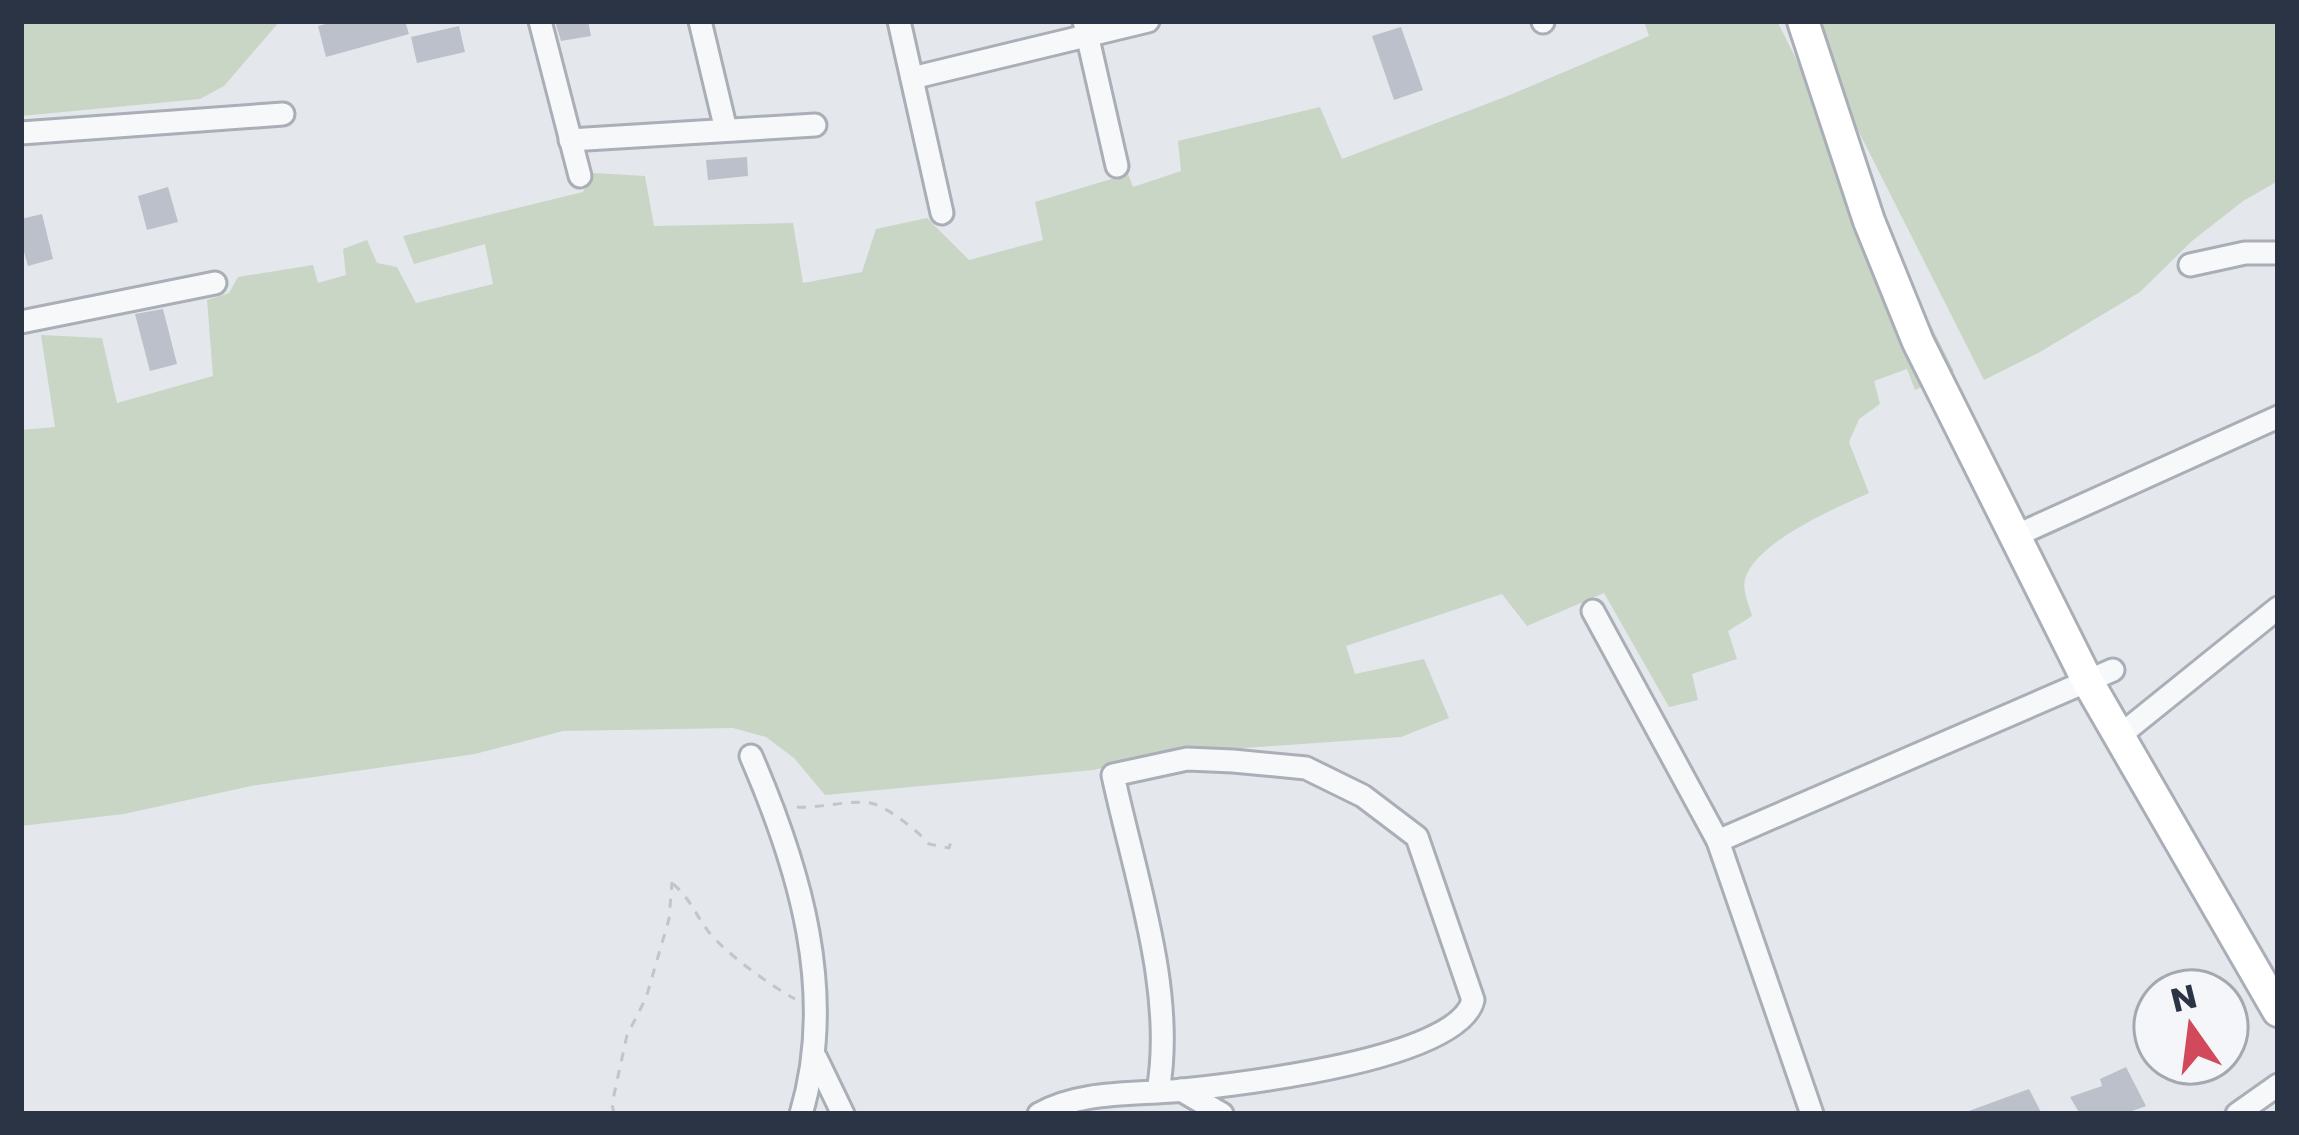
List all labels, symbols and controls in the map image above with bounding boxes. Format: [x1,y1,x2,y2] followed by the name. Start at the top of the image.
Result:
[2131,967,2251,1087] north arrow
[2166,973,2202,1024] text: N

